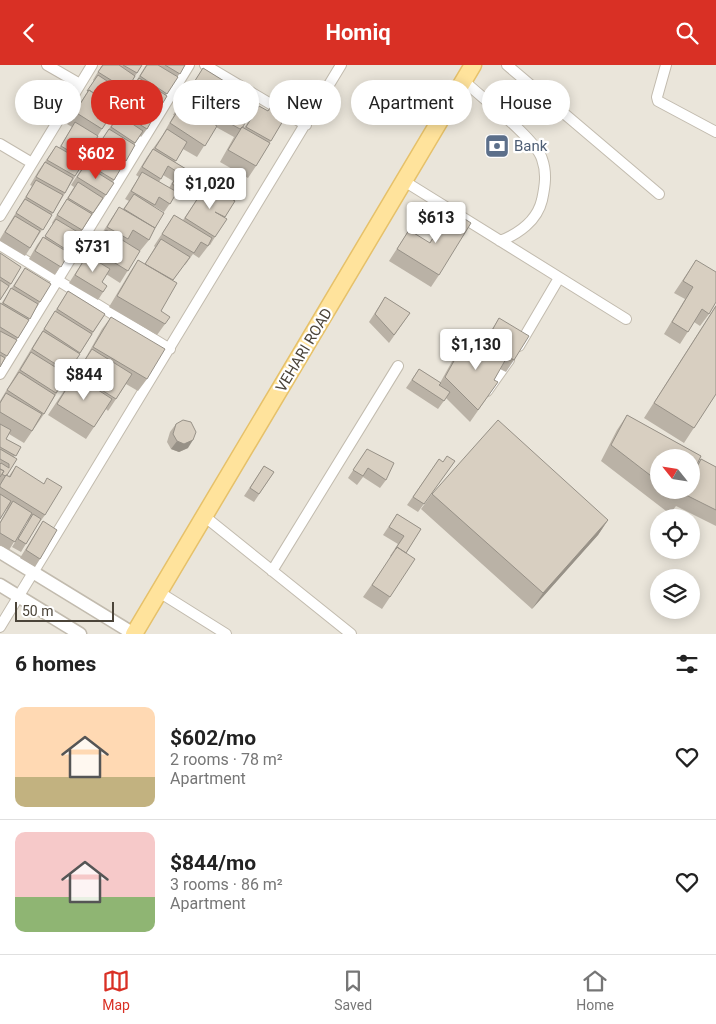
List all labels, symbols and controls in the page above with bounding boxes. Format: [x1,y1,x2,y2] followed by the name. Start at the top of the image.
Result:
[15,19,43,47] icon: back
[673,19,701,47] icon: search
[325,20,391,45] text: Homiq
[15,80,81,125] chip: Buy
[91,80,163,125] chip: Rent
[173,80,259,125] chip: Filters
[269,80,341,125] chip: New
[351,80,472,125] chip: Apartment
[482,80,570,125] chip: House
[484,133,510,159] bank icon: Bank
[66,137,126,180] pin: $602
[514,137,548,155] place label: Bank
[78,144,114,163] text: $602
[169,167,251,210] pin: $1,020
[185,174,235,193] text: $1,020
[406,201,466,244] pin: $613
[418,208,454,227] text: $613
[63,231,123,273] pin: $731
[75,237,111,256] text: $731
[272,305,336,395] street label: VEHARI ROAD
[435,329,517,371] pin: $1,130
[451,335,501,354] text: $1,130
[54,359,114,401] pin: $844
[66,365,102,384] text: $844
[650,449,700,499] north arrow
[650,449,700,619] map controls
[650,509,700,559] button: locate
[650,569,700,619] button: layers
[15,599,114,622] scale bar
[22,603,54,619] text: 50 m
[673,650,701,678] icon: filters
[15,652,96,676] text: 6 homes
[170,726,256,750] text: $602/mo
[55,727,115,787] icon: home
[673,743,701,771] icon: heart
[170,750,283,769] text: 2 rooms · 78 m²
[170,769,246,788] text: Apartment
[170,851,256,875] text: $844/mo
[55,852,115,912] icon: home
[673,868,701,896] icon: heart
[170,875,283,894] text: 3 rooms · 86 m²
[170,894,246,913] text: Apartment
[102,967,130,1013] tab: Map
[334,967,372,1013] tab: Saved
[576,967,614,1013] tab: Home

